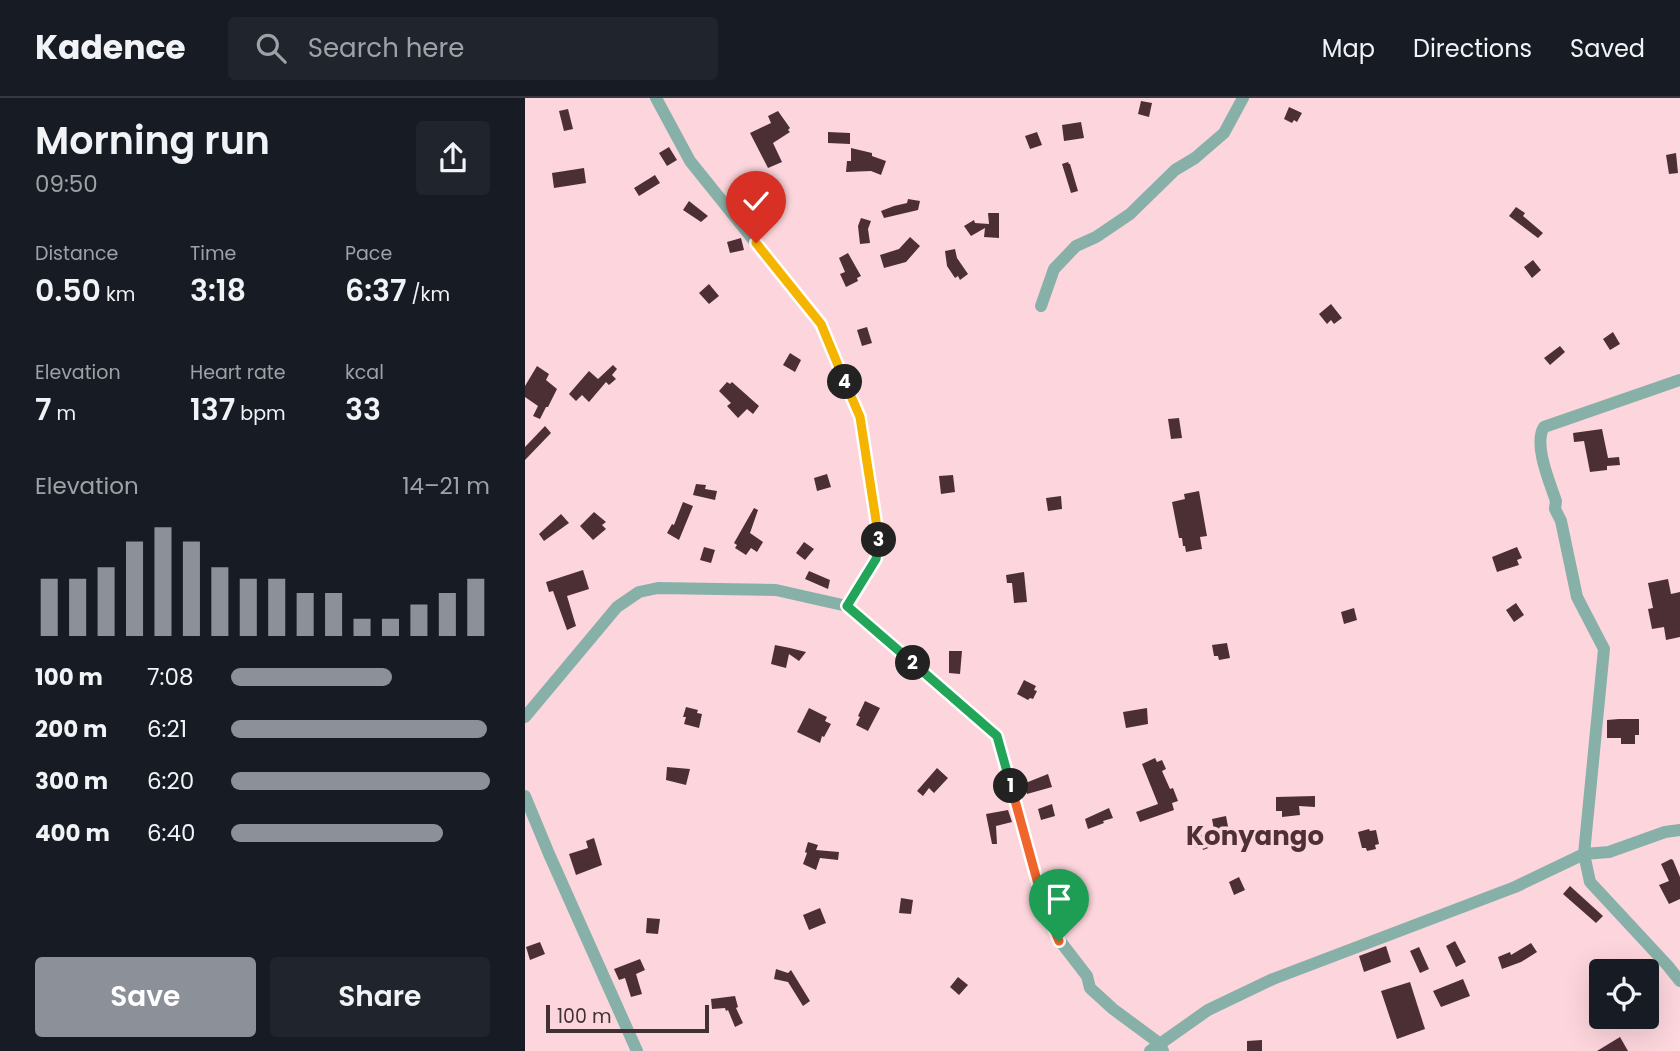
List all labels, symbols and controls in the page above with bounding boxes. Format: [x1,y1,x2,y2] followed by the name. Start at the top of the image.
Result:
[228,17,718,80] search box
[35,24,186,71] text: Kadence
[252,29,290,67] icon: search
[308,30,464,66] text: Search here
[1322,32,1375,65] text: Map
[1413,32,1532,65] text: Directions
[1570,32,1645,65] text: Saved
[35,114,270,167] text: Morning run
[416,121,490,195] button: share
[35,168,98,200] text: 09:50
[726,171,786,243] pin
[737,182,775,220] icon: check
[35,240,118,267] text: Distance
[190,240,236,267] text: Time
[345,240,392,267] text: Pace
[35,269,101,312] text: 0.50
[190,269,246,312] text: 3:18
[345,269,407,312] text: 6:37
[101,281,135,308] text: km
[407,281,450,308] text: /km
[35,359,121,386] text: Elevation
[190,359,285,386] text: Heart rate
[345,359,384,386] text: kcal
[827,364,863,400] pin: 4
[838,368,851,395] text: 4
[35,388,51,431] text: 7
[190,388,235,431] text: 137
[345,388,381,431] text: 33
[51,400,76,427] text: m
[235,400,286,427] text: bpm
[35,470,139,502] text: Elevation
[402,470,490,502] text: 14–21 m
[861,522,897,558] pin: 3
[873,526,884,553] text: 3
[895,646,931,680] pin: 2
[907,649,918,676] text: 2
[35,661,103,693] text: 100 m
[147,661,193,693] text: 7:08
[35,713,107,745] text: 200 m
[147,713,187,745] text: 6:21
[35,765,108,797] text: 300 m
[147,765,194,797] text: 6:20
[993,768,1029,804] pin: 1
[1007,772,1014,799] text: 1
[35,817,110,849] text: 400 m
[147,817,195,849] text: 6:40
[1186,818,1324,854] district label: Konyango
[1029,869,1089,941] pin
[1040,880,1078,918] icon: arrive
[35,957,256,1037] button: Save
[270,957,490,1037] button: Share
[1589,959,1659,1029] map controls
[1589,959,1659,1029] button: locate
[546,1002,709,1034] scale bar
[557,1003,612,1030] text: 100 m

